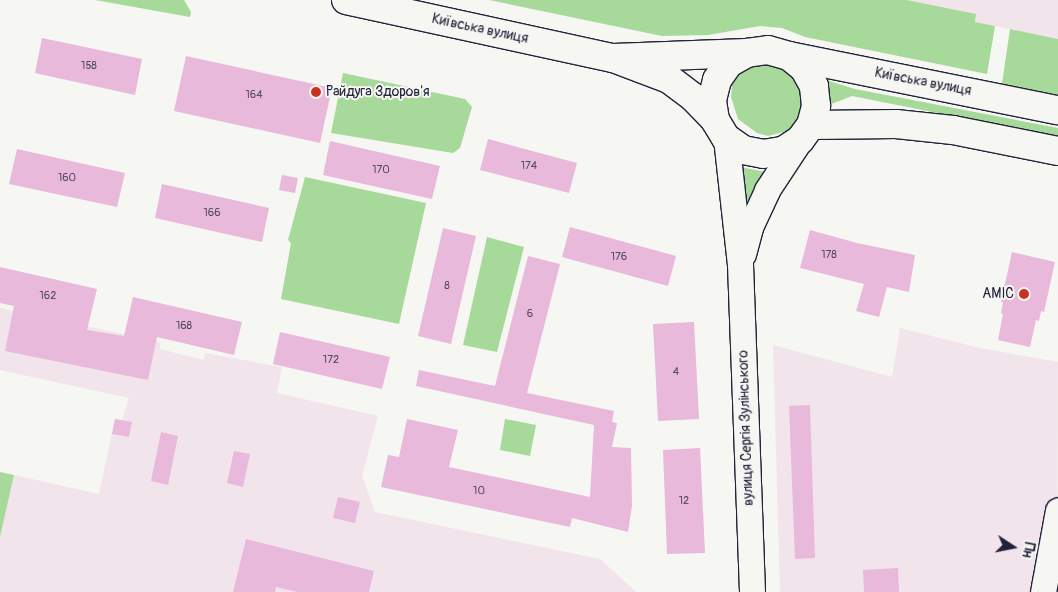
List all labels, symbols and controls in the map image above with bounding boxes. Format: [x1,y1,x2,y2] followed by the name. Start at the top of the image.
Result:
[430,11,530,47] street label: Київська вулиця
[81,59,97,73] house number: 158
[873,64,973,100] street label: Київська вулиця
[326,84,430,100] place label: Райдуга Здоров'я
[310,86,322,98] marker: Райдуга Здоров'я
[245,88,263,102] house number: 164
[521,159,537,173] house number: 174
[372,163,390,177] house number: 170
[58,171,76,185] house number: 160
[203,206,221,220] house number: 166
[821,248,837,262] house number: 178
[611,250,627,264] house number: 176
[444,279,450,293] house number: 8
[982,286,1014,302] place label: АМІС
[1018,288,1030,300] marker: АМІС
[40,289,56,303] house number: 162
[527,307,533,321] house number: 6
[176,319,192,333] house number: 168
[735,350,757,506] street label: вулиця Сергія Зулінського
[323,353,339,367] house number: 172
[673,365,679,379] house number: 4
[473,484,485,498] house number: 10
[679,494,689,508] house number: 12
[988,522,1038,572] north arrow
[1018,541,1038,559] text: Пн

